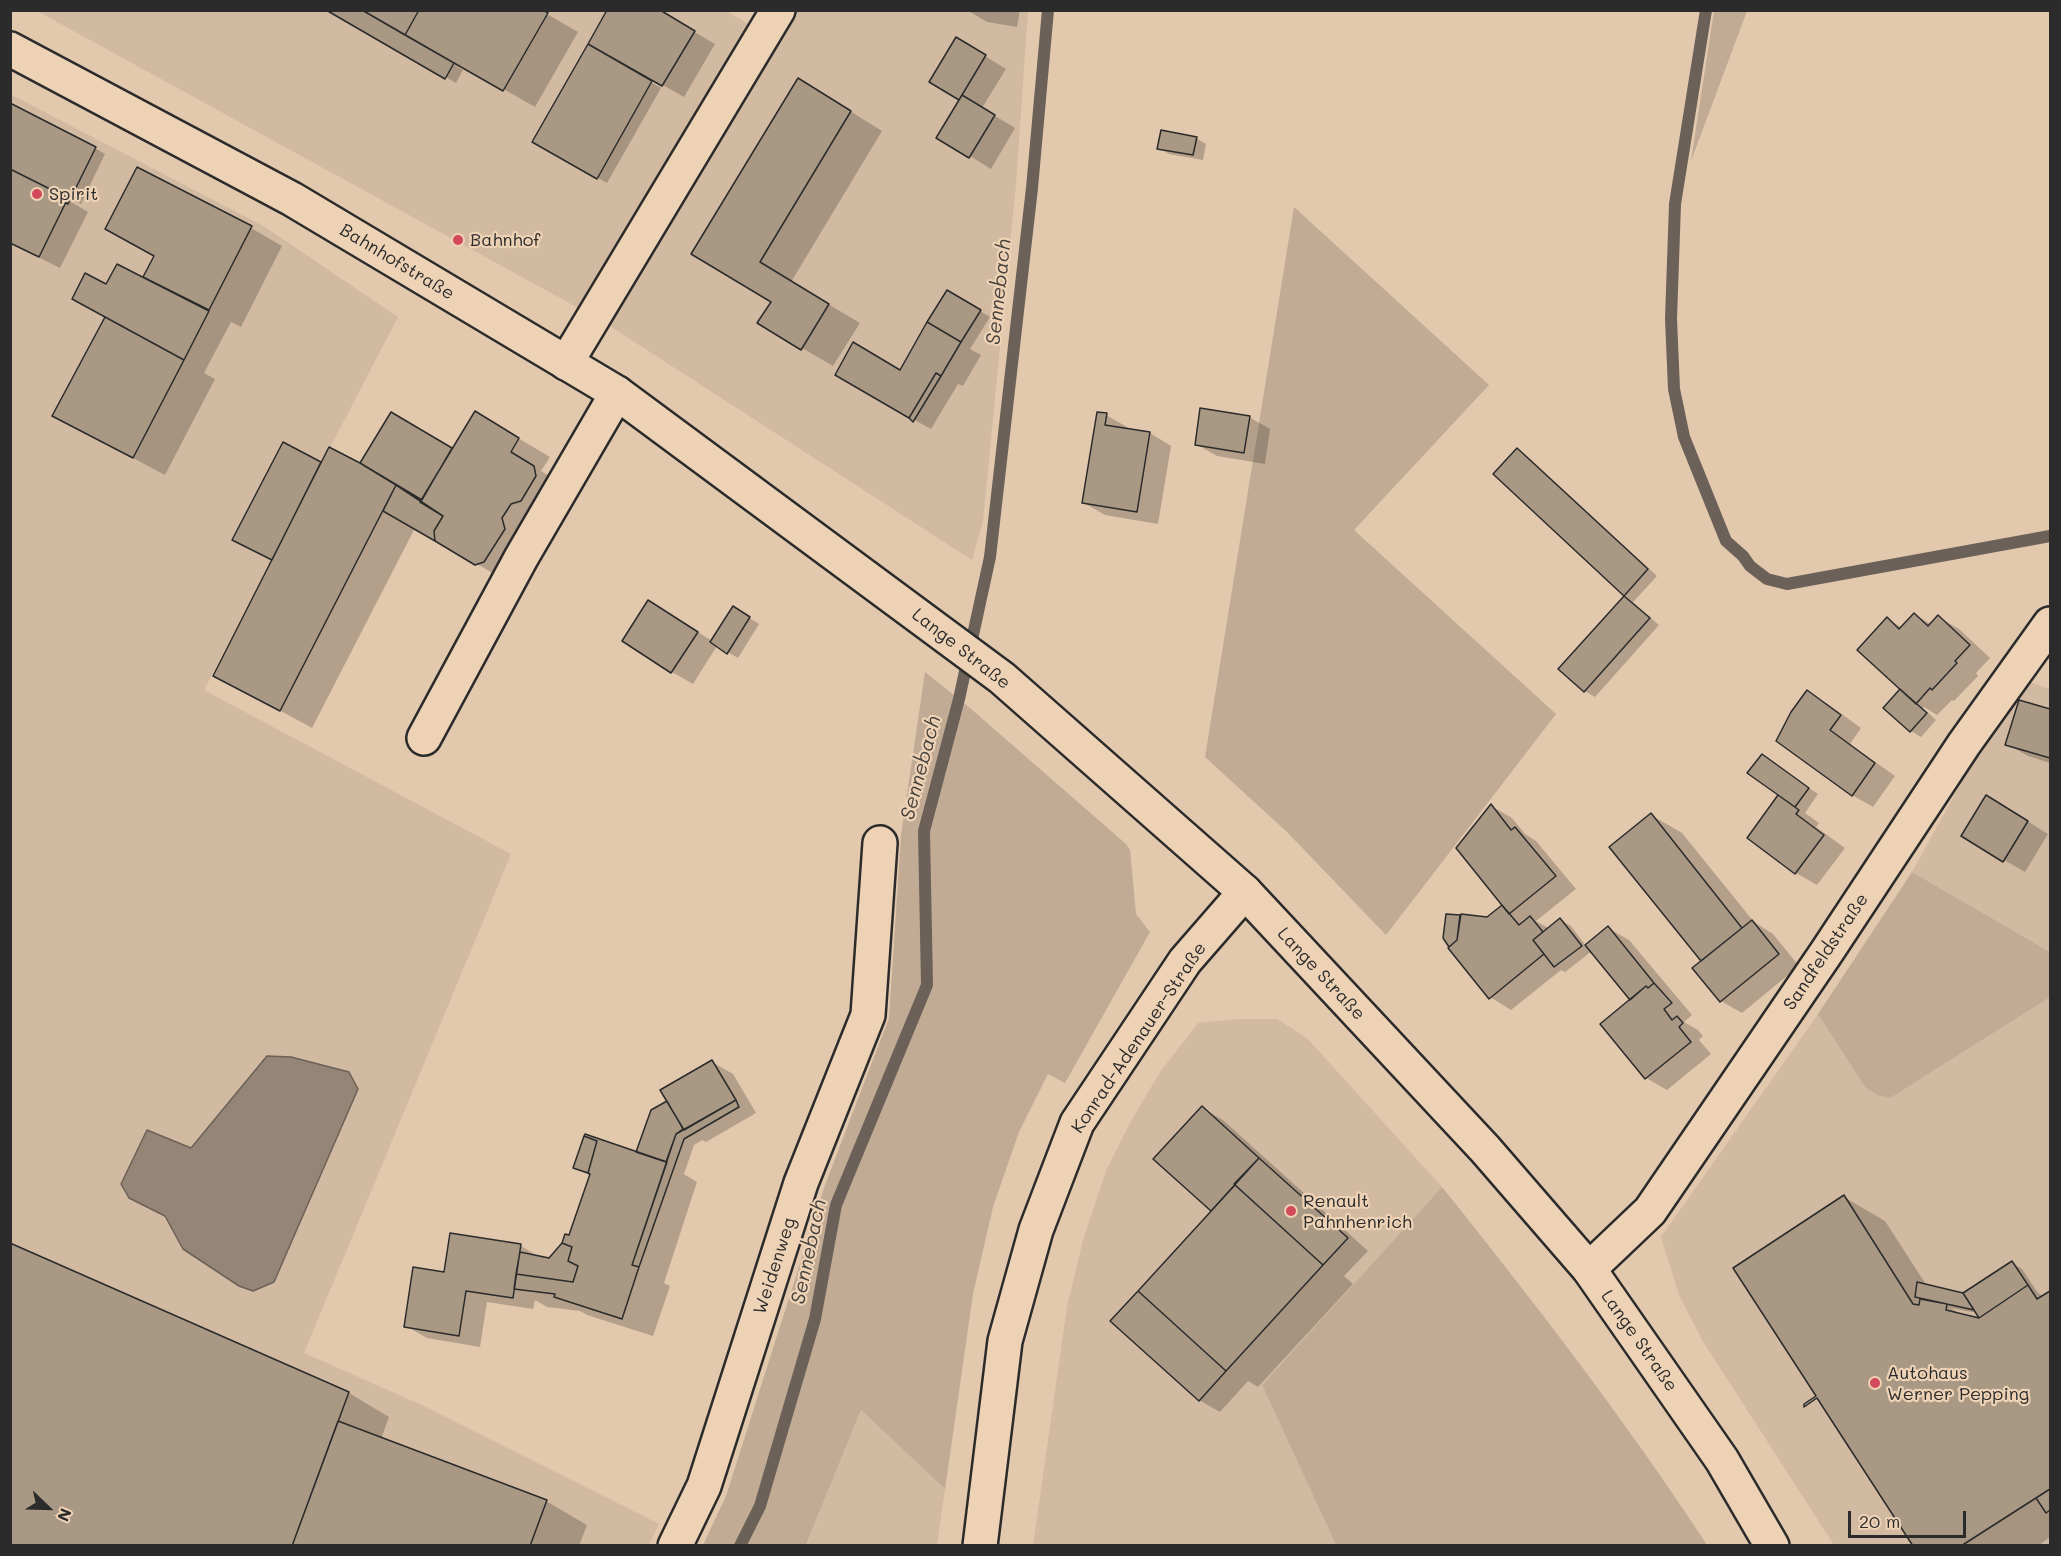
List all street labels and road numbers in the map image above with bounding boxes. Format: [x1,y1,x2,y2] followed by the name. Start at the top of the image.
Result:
[336,219,458,305] street label: Bahnhofstraße
[908,604,1014,694] street label: Lange Straße
[1779,889,1873,1015] street label: Sandfeldstraße
[1273,923,1369,1025] street label: Lange Straße
[1067,938,1211,1138] street label: Konrad-Adenauer-Straße
[749,1215,801,1317] street label: Weidenweg
[1596,1286,1682,1396] street label: Lange Straße

